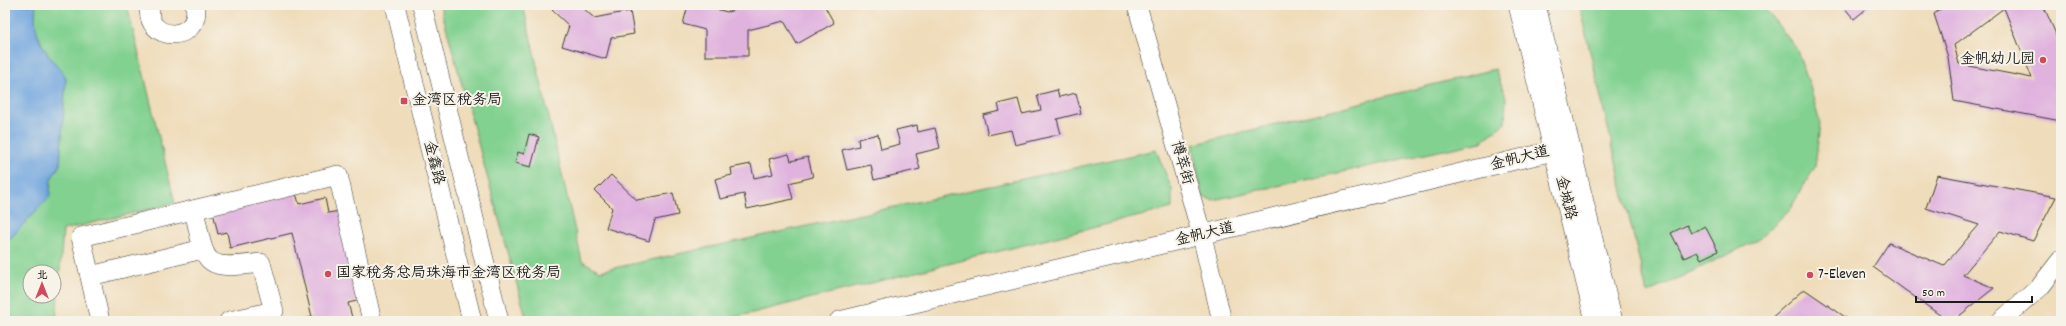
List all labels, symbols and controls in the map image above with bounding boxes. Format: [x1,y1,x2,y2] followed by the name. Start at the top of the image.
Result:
[1960,49,2035,71] place label: 金帆幼儿园
[2038,55,2048,65] marker: 金帆幼儿园
[412,90,502,112] place label: 金湾区税务局
[399,96,409,106] marker: 金湾区税务局
[417,138,449,188] street label: 金鑫路
[1164,138,1198,188] street label: 博萃街
[1488,141,1552,177] street label: 金帆大道
[1549,173,1581,223] street label: 金城路
[1173,218,1237,252] street label: 金帆大道
[336,263,561,285] place label: 国家税务总局珠海市金湾区税务局
[22,264,62,304] north arrow
[1818,264,1866,286] place label: 7-Eleven
[37,268,48,284] text: 北
[323,269,333,279] marker: 国家税务总局珠海市金湾区税务局
[1805,270,1815,280] marker: 7-Eleven
[1916,278,2032,304] scale bar
[1922,285,1945,302] text: 50 m

